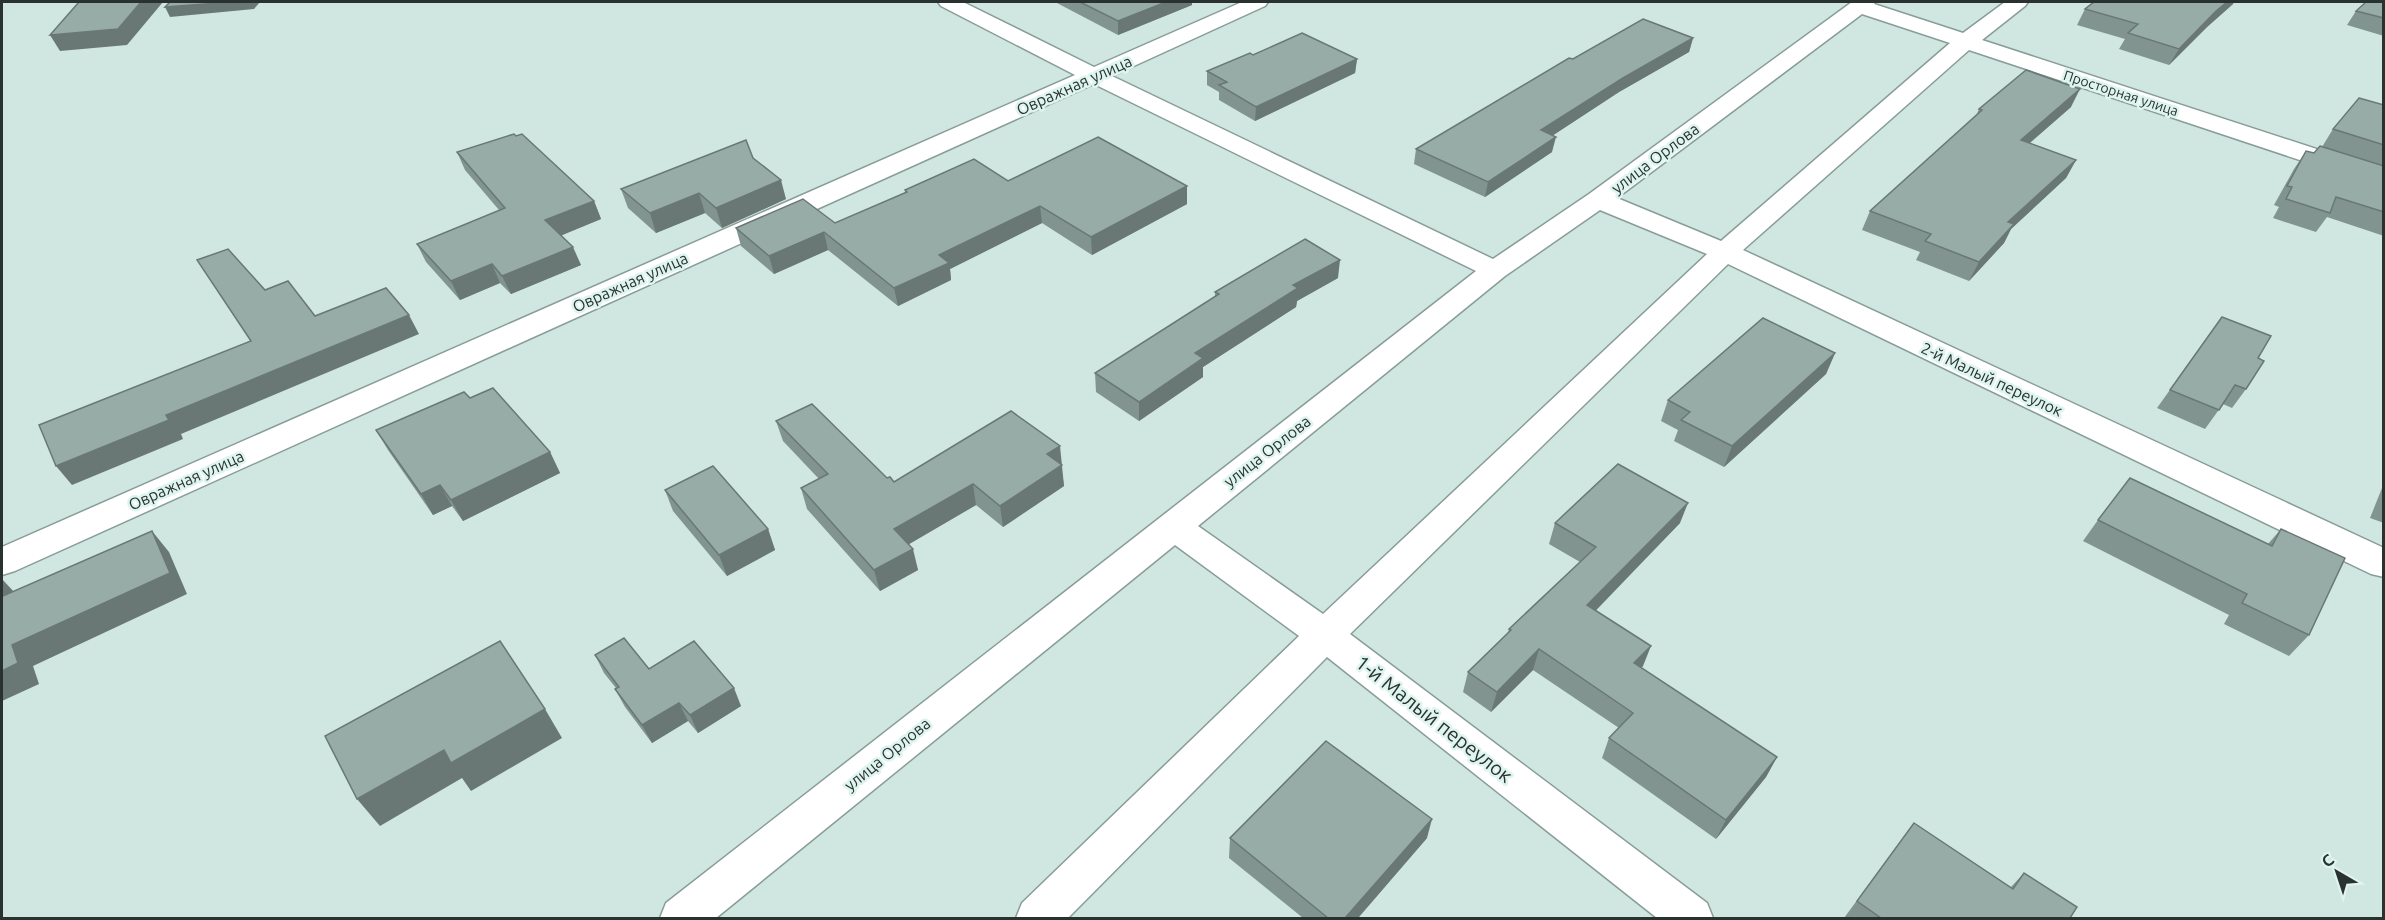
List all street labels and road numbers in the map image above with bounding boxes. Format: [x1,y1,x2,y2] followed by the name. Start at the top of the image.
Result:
[1014,51,1134,119] street label: Овражная улица
[2062,67,2180,119] street label: Просторная улица
[1608,119,1702,197] street label: улица Орлова
[570,248,690,316] street label: Овражная улица
[1918,338,2066,420] street label: 2-й Малый переулок
[1220,412,1314,490] street label: улица Орлова
[126,446,246,514] street label: Овражная улица
[1351,650,1517,787] street label: 1-й Малый переулок
[841,714,933,794] street label: улица Орлова

